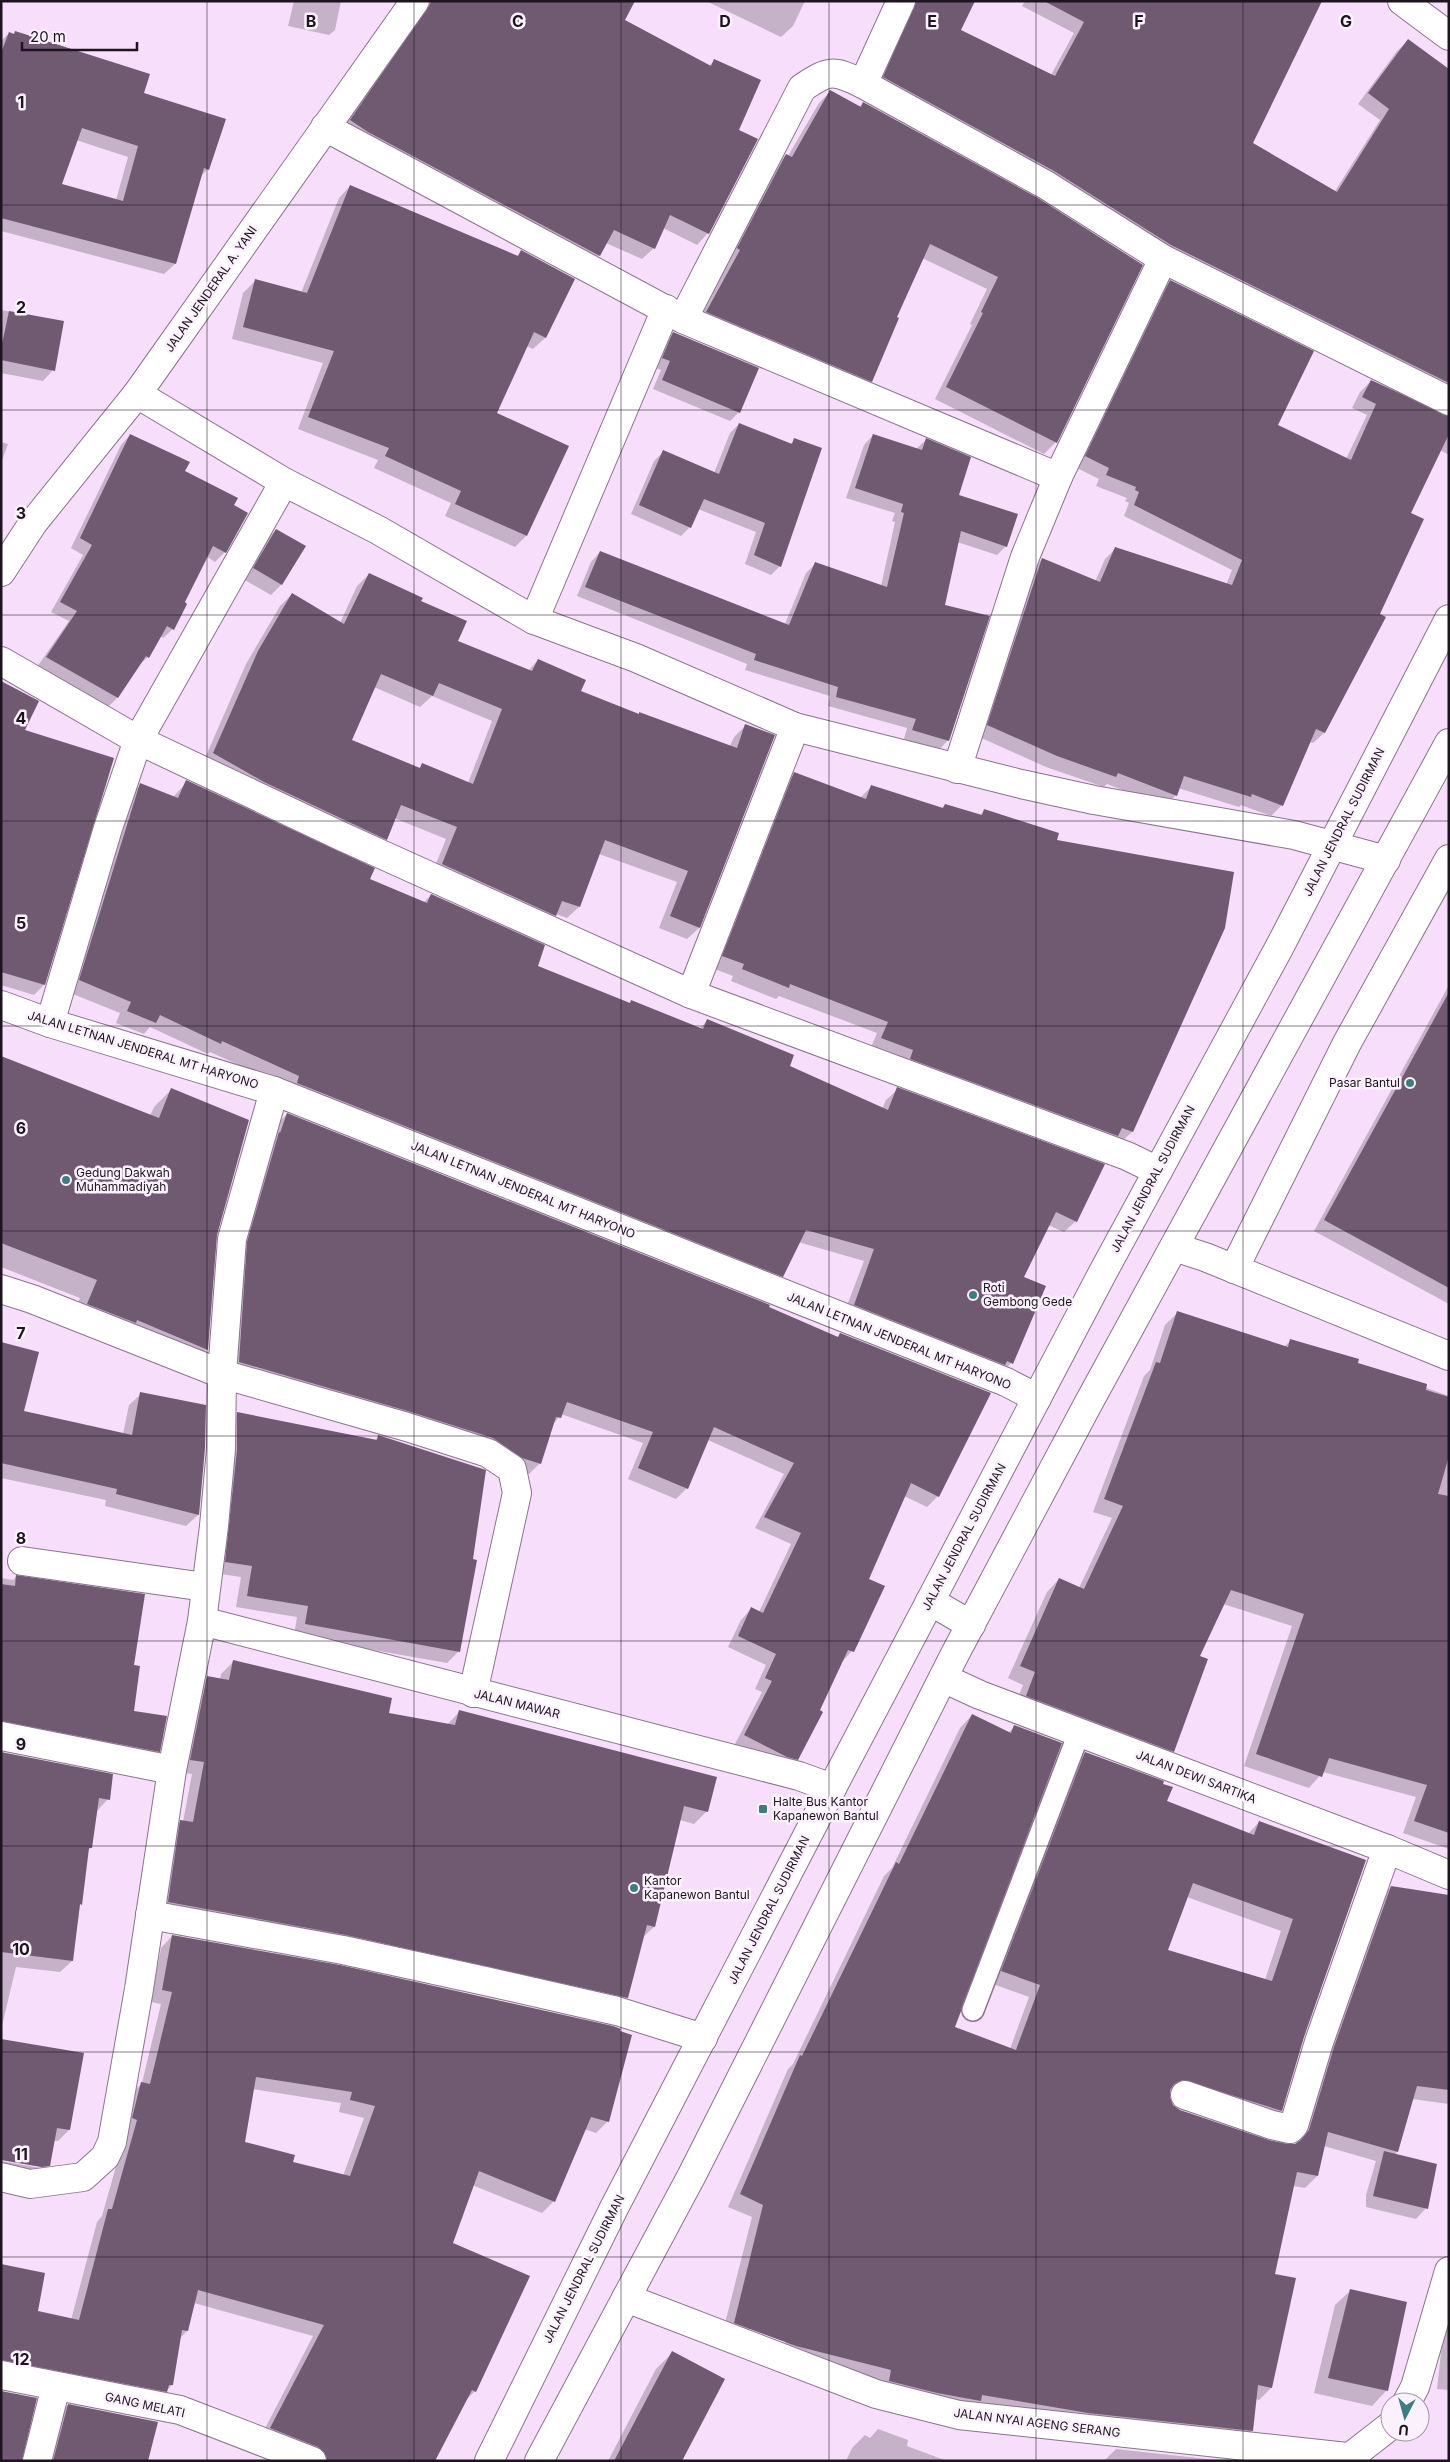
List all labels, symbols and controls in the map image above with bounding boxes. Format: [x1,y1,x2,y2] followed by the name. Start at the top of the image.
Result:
[306,11,316,31] text: B
[512,11,524,31] text: C
[719,11,731,31] text: D
[927,11,937,31] text: E
[1134,11,1144,31] text: F
[1340,11,1352,31] text: G
[22,20,138,52] scale bar
[30,27,66,46] text: 20 m
[18,92,24,112] text: 1
[161,223,260,355] street label: JALAN JENDERAL A. YANI
[16,297,26,317] text: 2
[16,503,26,523] text: 3
[16,708,27,728] text: 4
[1299,745,1388,899] street label: JALAN JENDRAL SUDIRMAN
[16,913,26,933] text: 5
[26,1007,260,1092] street label: JALAN LETNAN JENDERAL MT HARYONO
[1329,1075,1400,1090] place label: Pasar Bantul
[1404,1077,1416,1089] marker: Pasar Bantul
[1107,1103,1198,1255] street label: JALAN JENDRAL SUDIRMAN
[16,1118,26,1138] text: 6
[409,1137,638,1242] street label: JALAN LETNAN JENDERAL MT HARYONO
[76,1165,170,1194] place label: Gedung Dakwah Muhammadiyah
[60,1174,72,1186] marker: Gedung Dakwah Muhammadiyah
[983,1280,1072,1309] place label: Roti Gembong Gede
[785,1288,1014,1393] street label: JALAN LETNAN JENDERAL MT HARYONO
[967,1289,979,1301] marker: Roti Gembong Gede
[16,1323,26,1343] text: 7
[918,1461,1009,1613] street label: JALAN JENDRAL SUDIRMAN
[16,1528,26,1548] text: 8
[473,1686,562,1721] street label: JALAN MAWAR
[16,1734,26,1754] text: 9
[1134,1747,1258,1806] street label: JALAN DEWI SARTIKA
[773,1794,879,1823] place label: Halte Bus Kantor Kapanewon Bantul
[757,1803,769,1815] marker: Halte Bus Kantor Kapanewon Bantul
[724,1833,813,1987] street label: JALAN JENDRAL SUDIRMAN
[644,1873,750,1902] place label: Kantor Kapanewon Bantul
[628,1882,640,1894] marker: Kantor Kapanewon Bantul
[12,1939,30,1959] text: 10
[14,2144,28,2164] text: 11
[539,2192,628,2346] street label: JALAN JENDRAL SUDIRMAN
[13,2349,29,2369] text: 12
[104,2389,186,2420] street label: GANG MELATI
[1380,2392,1430,2442] north arrow
[953,2405,1121,2440] street label: JALAN NYAI AGENG SERANG
[1398,2421,1410,2439] text: U

